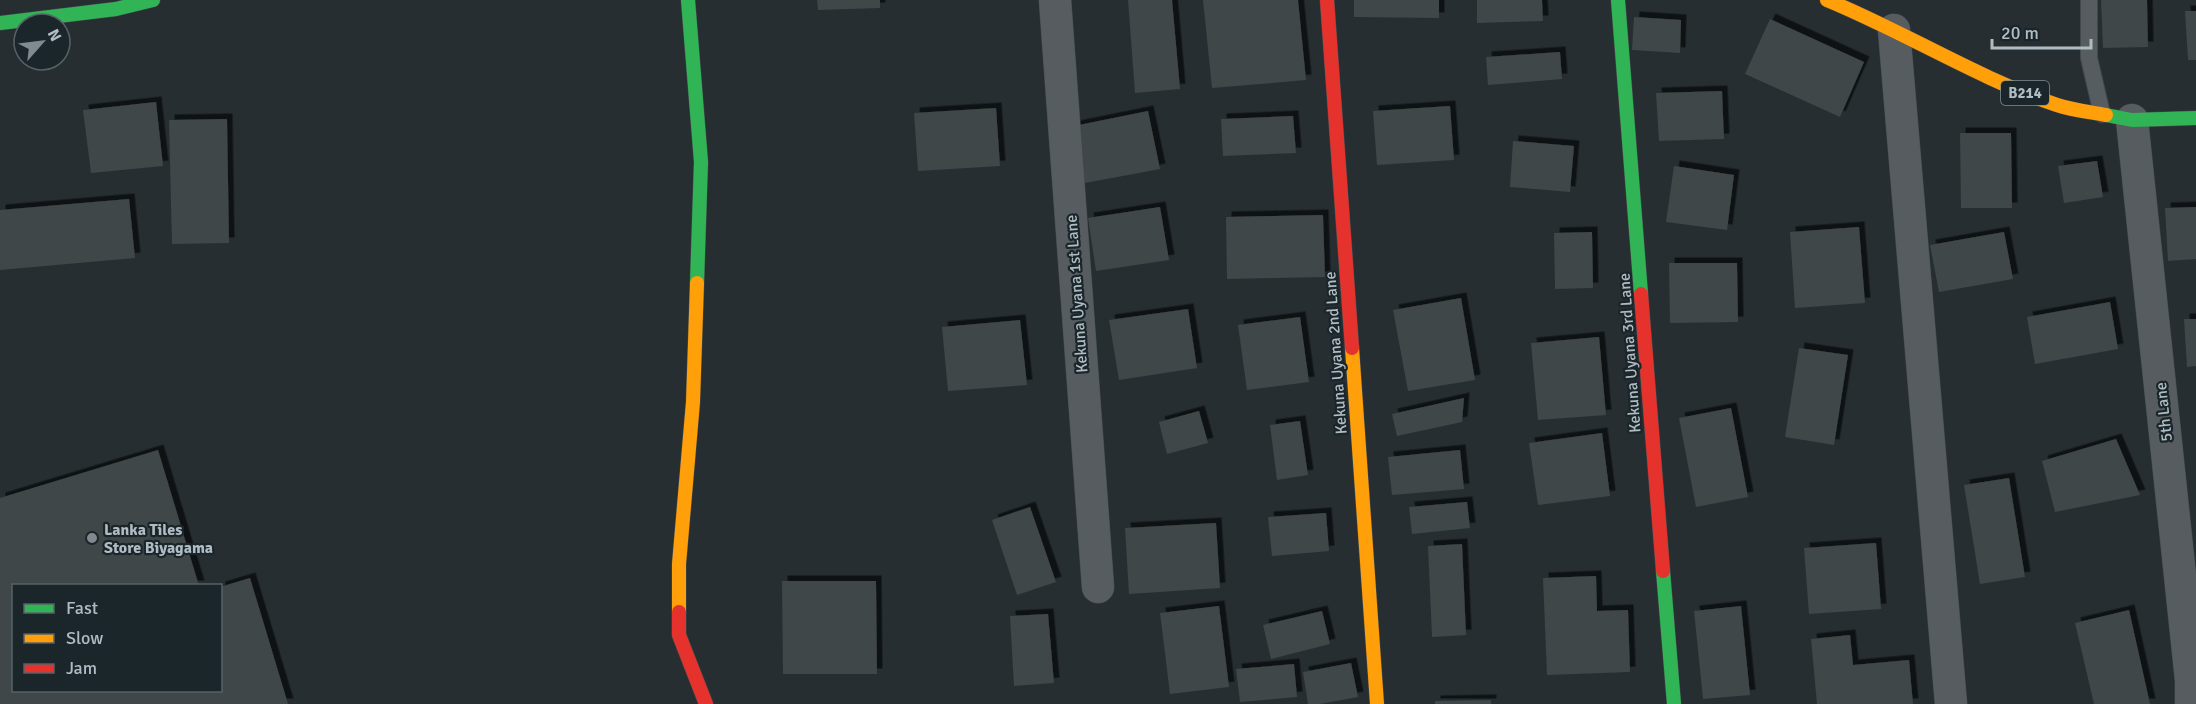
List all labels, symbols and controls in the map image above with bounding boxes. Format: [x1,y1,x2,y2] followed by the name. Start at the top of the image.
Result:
[12,12,72,72] north arrow
[1992,12,2091,50] scale bar
[2001,22,2039,44] text: 20 m
[43,26,66,45] text: N
[2001,81,2049,105] road number: B214
[1061,214,1092,374] street label: Kekuna Uyana 1st Lane
[1320,271,1352,435] street label: Kekuna Uyana 2nd Lane
[1614,272,1646,433] street label: Kekuna Uyana 3rd Lane
[2151,381,2177,443] street label: 5th Lane
[104,520,213,558] place label: Lanka Tiles Store Biyagama
[85,531,99,545] marker: Lanka Tiles Store Biyagama
[12,584,222,692] legend
[66,597,98,619] text: Fast
[66,627,103,649] text: Slow
[66,657,97,679] text: Jam

